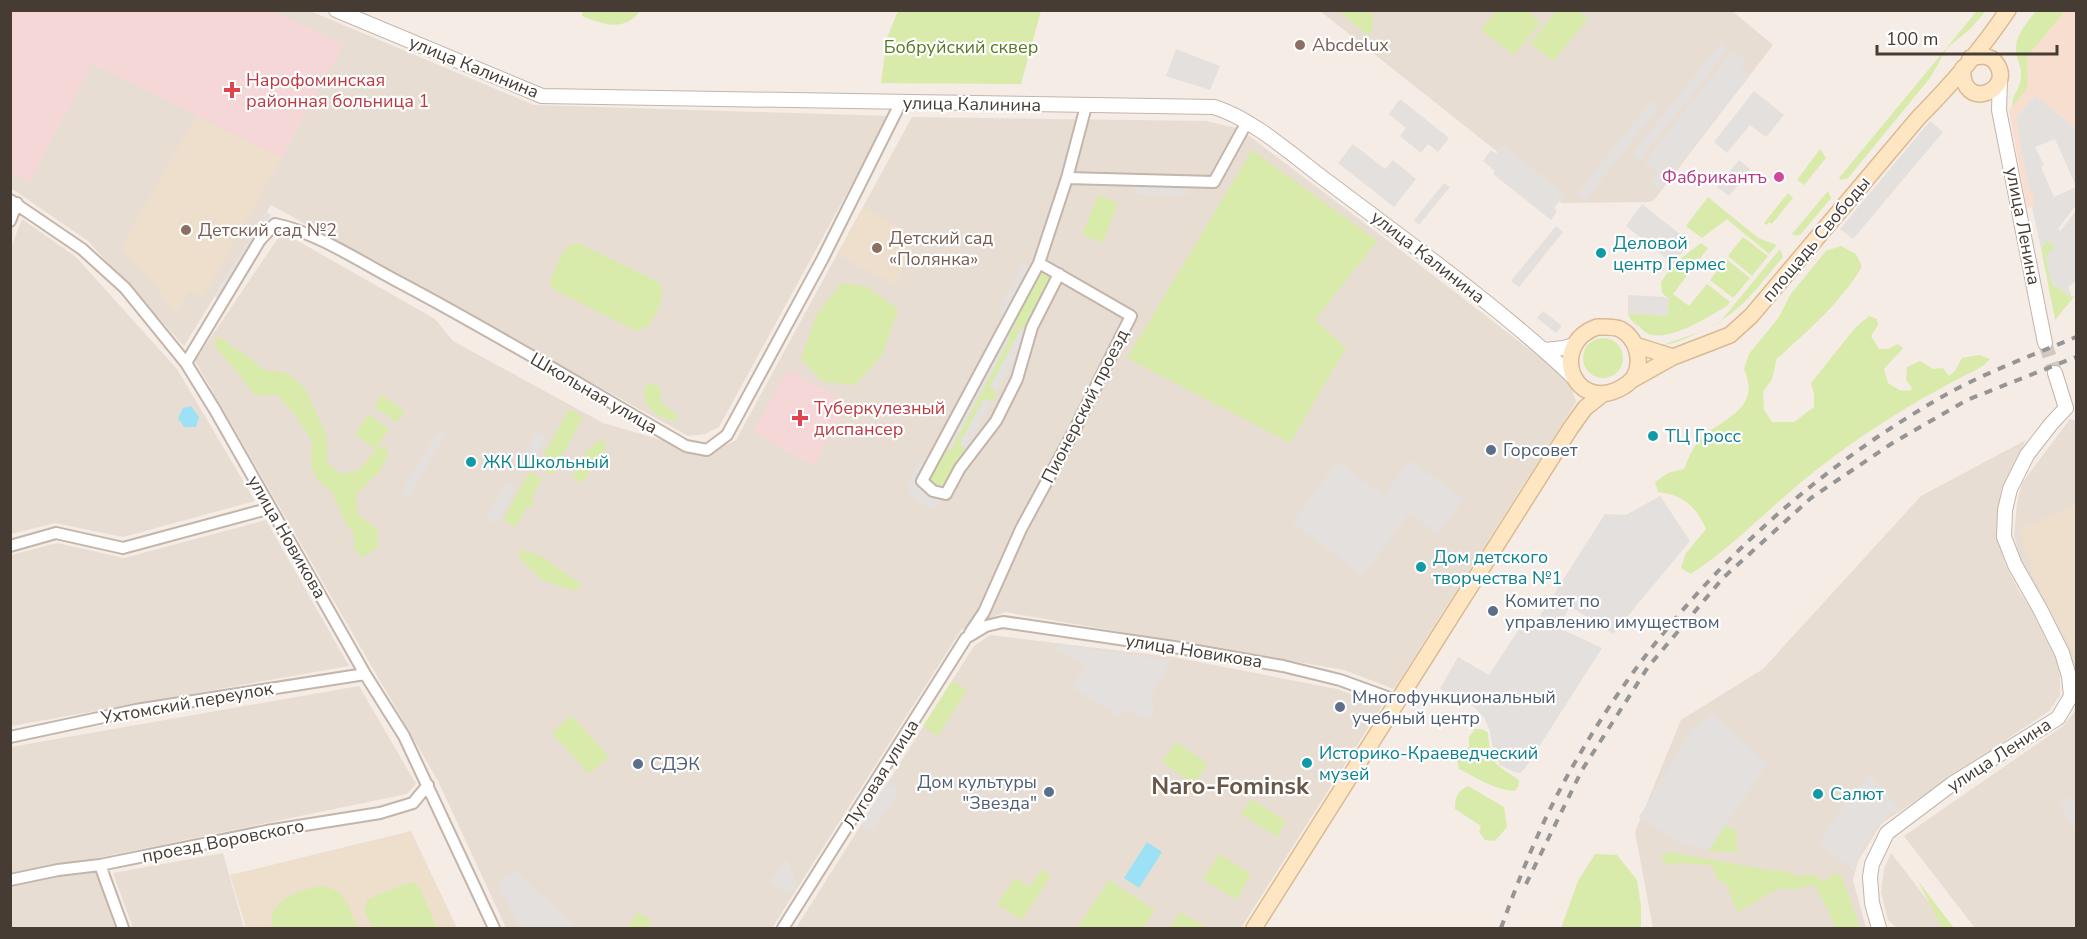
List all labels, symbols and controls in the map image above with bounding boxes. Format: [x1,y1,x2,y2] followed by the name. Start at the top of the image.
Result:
[1877,18,2057,56] scale bar
[1886,27,1938,51] text: 100 m
[405,30,543,104] street label: улица Калинина
[1312,33,1389,57] place label: Abcdelux
[884,35,1038,59] park label: Бобруйский сквер
[1293,38,1307,52] marker: Abcdelux
[246,68,429,113] place label: Нарофоминская районная больница 1
[223,81,241,99] marker: Нарофоминская районная больница 1
[903,91,1041,117] street label: улица Калинина
[1662,165,1767,189] place label: Фабрикантъ
[2000,165,2046,287] street label: улица Ленина
[1772,170,1786,184] marker: Фабрикантъ
[1756,171,1876,307] street label: площадь Свободы
[1366,205,1490,309] street label: улица Калинина
[198,218,337,242] place label: Детский сад №2
[179,223,193,237] marker: Детский сад №2
[889,226,994,271] place label: Детский сад «Полянка»
[1613,231,1726,276] place label: Деловой центр Гермес
[870,241,884,255] marker: Детский сад «Полянка»
[1594,246,1608,260] marker: Деловой центр Гермес
[1036,325,1134,487] street label: Пионерский проезд
[526,347,662,439] street label: Школьная улица
[814,396,945,441] place label: Туберкулезный диспансер
[791,409,809,427] marker: Туберкулезный диспансер
[1665,424,1741,448] place label: ТЦ Гросс
[1646,429,1660,443] marker: ТЦ Гросс
[1503,438,1578,462] place label: Горсовет
[1484,443,1498,457] marker: Горсовет
[483,450,609,474] place label: ЖК Школьный
[464,455,478,469] marker: ЖК Школьный
[242,471,332,603] street label: улица Новикова
[1433,545,1562,590] place label: Дом детского творчества №1
[1414,560,1428,574] marker: Дом детского творчества №1
[1505,589,1720,634] place label: Комитет по управлению имуществом
[1486,604,1500,618] marker: Комитет по управлению имуществом
[1124,628,1264,674] street label: улица Новикова
[98,676,275,730] street label: Ухтомский переулок
[1352,685,1556,730] place label: Многофункциональный учебный центр
[1333,700,1347,714] marker: Многофункциональный учебный центр
[1942,712,2056,798] street label: улица Ленина
[838,715,924,833] street label: Луговая улица
[1319,741,1538,786] place label: Историко-Краеведческий музей
[650,752,700,776] place label: СДЭК
[1300,756,1314,770] marker: Историко-Краеведческий музей
[631,757,645,771] marker: СДЭК
[917,770,1037,815] place label: Дом культуры "Звезда"
[1151,770,1310,802] district label: Naro-Fominsk
[1830,782,1884,806] place label: Салют
[1042,785,1056,799] marker: Дом культуры "Звезда"
[1811,787,1825,801] marker: Салют
[140,813,306,869] street label: проезд Воровского

